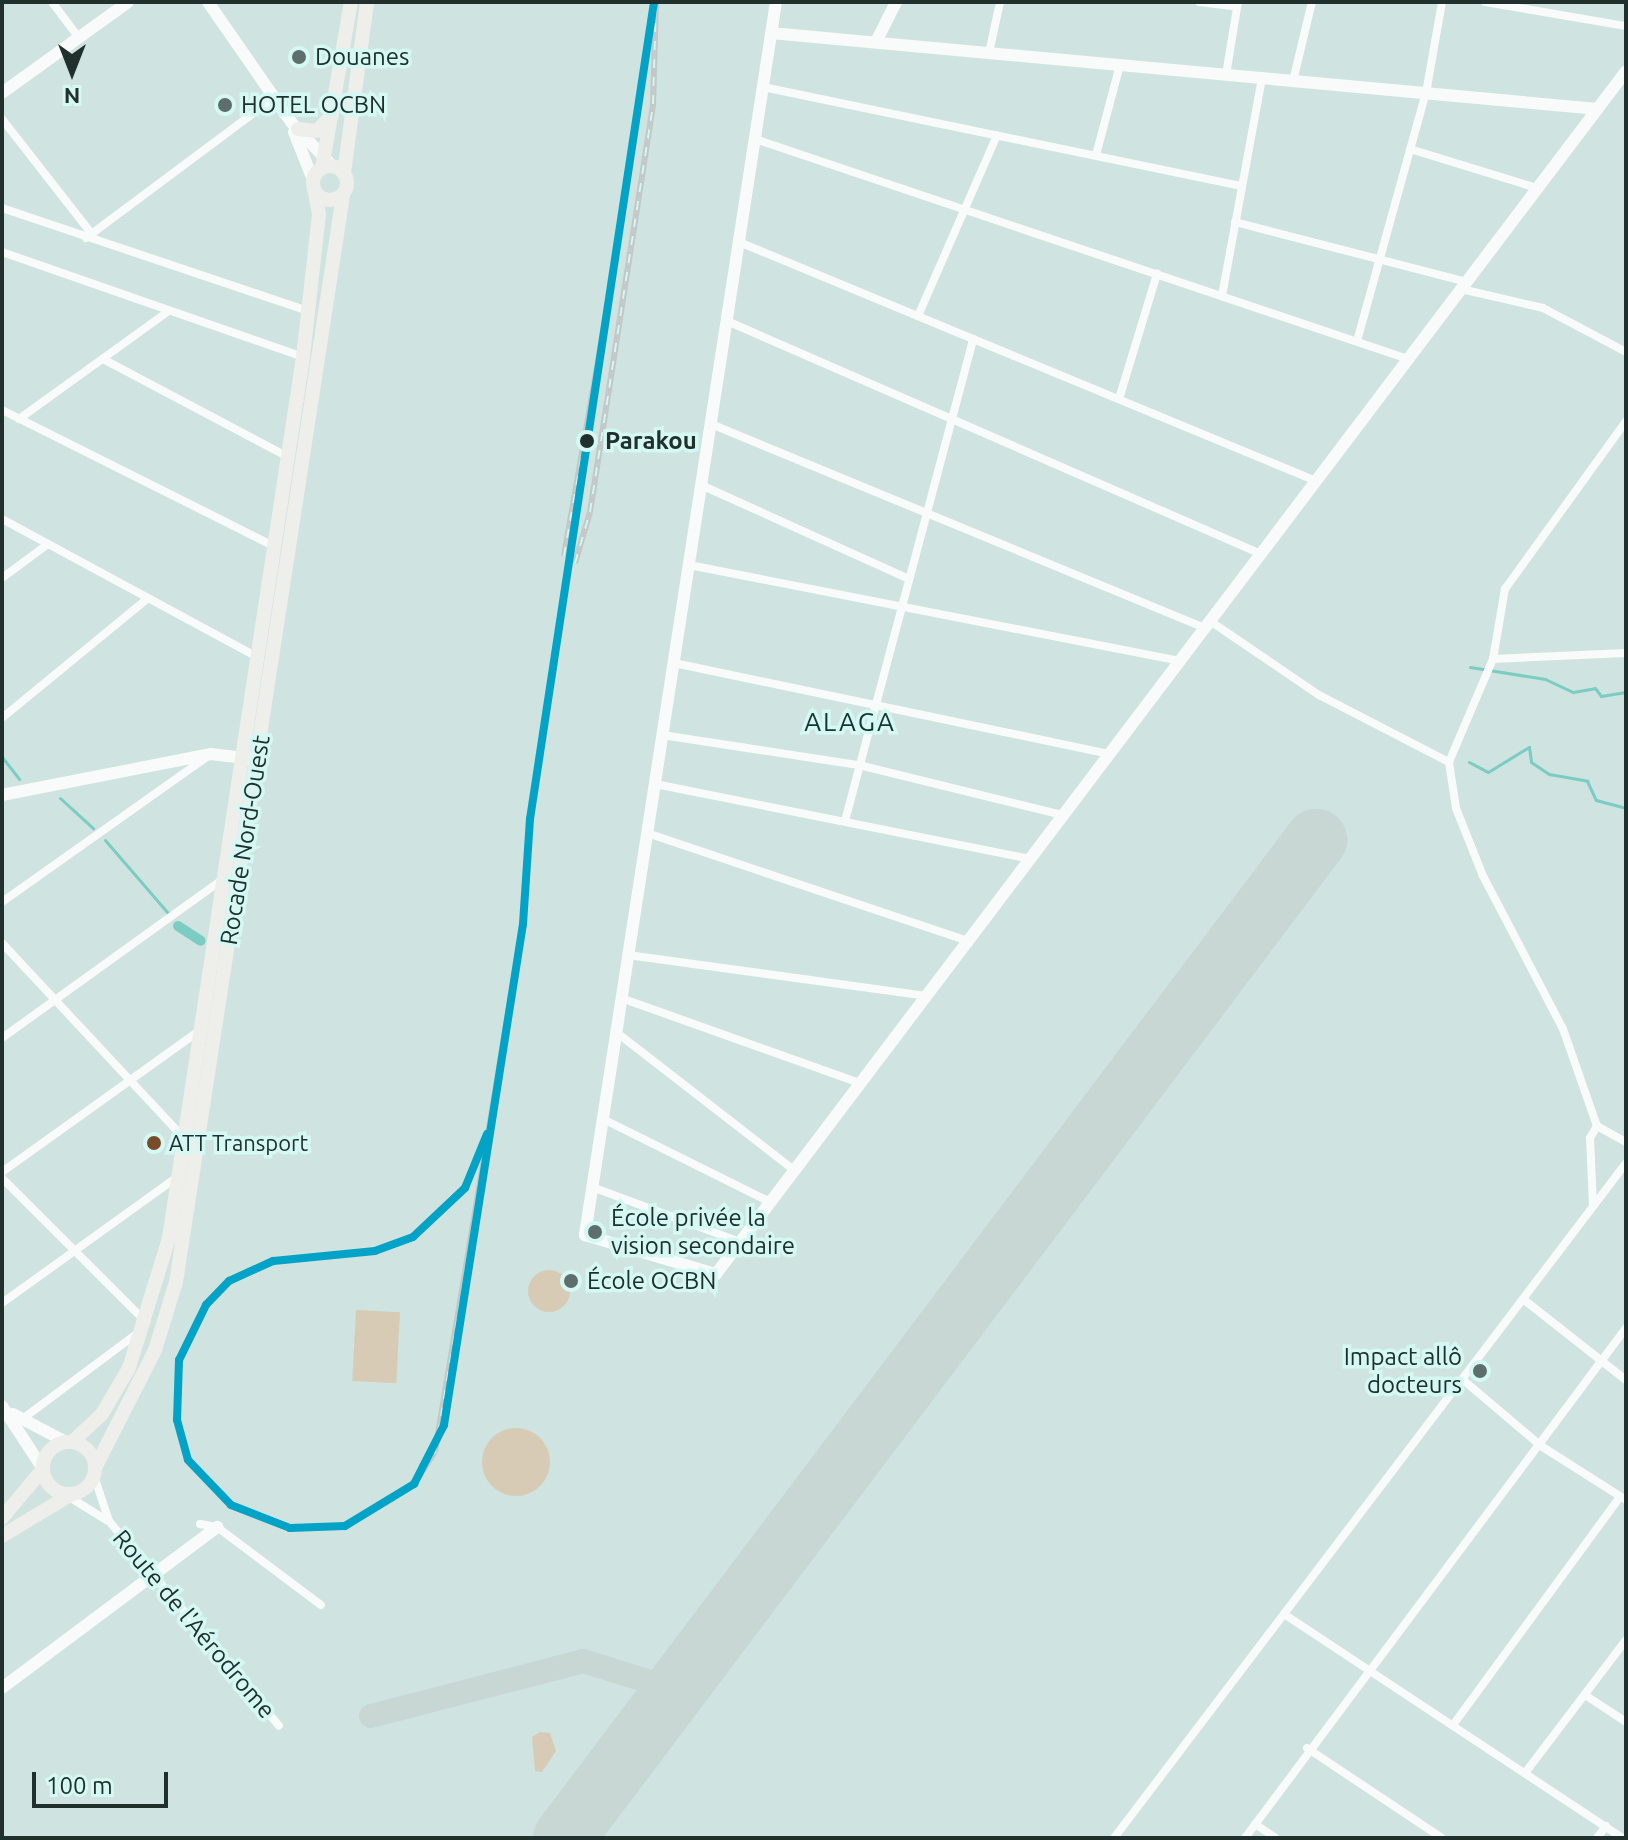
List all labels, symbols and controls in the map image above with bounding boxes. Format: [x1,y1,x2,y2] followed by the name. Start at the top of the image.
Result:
[32,32,112,112] north arrow
[315,43,409,71] place label: Douanes
[290,48,308,66] marker: Douanes
[64,84,80,109] text: N
[241,91,386,119] place label: HOTEL OCBN
[216,96,234,114] marker: HOTEL OCBN
[605,427,697,455] place label: Parakou
[576,430,598,452] marker: Parakou
[804,706,896,738] district label: ALAGA
[214,733,276,947] street label: Rocade Nord-Ouest
[169,1130,308,1156] place label: ATT Transport
[146,1135,162,1151] marker: ATT Transport
[611,1204,795,1260] place label: École privée la vision secondaire
[586,1223,604,1241] marker: École privée la vision secondaire
[587,1267,716,1295] place label: École OCBN
[562,1272,580,1290] marker: École OCBN
[1344,1343,1462,1399] place label: Impact allô docteurs
[1469,1360,1491,1382] marker: Impact allô docteurs
[107,1524,281,1724] street label: Route de l'Aérodrome
[36,1756,172,1806] scale bar
[46,1772,113,1799] text: 100 m

